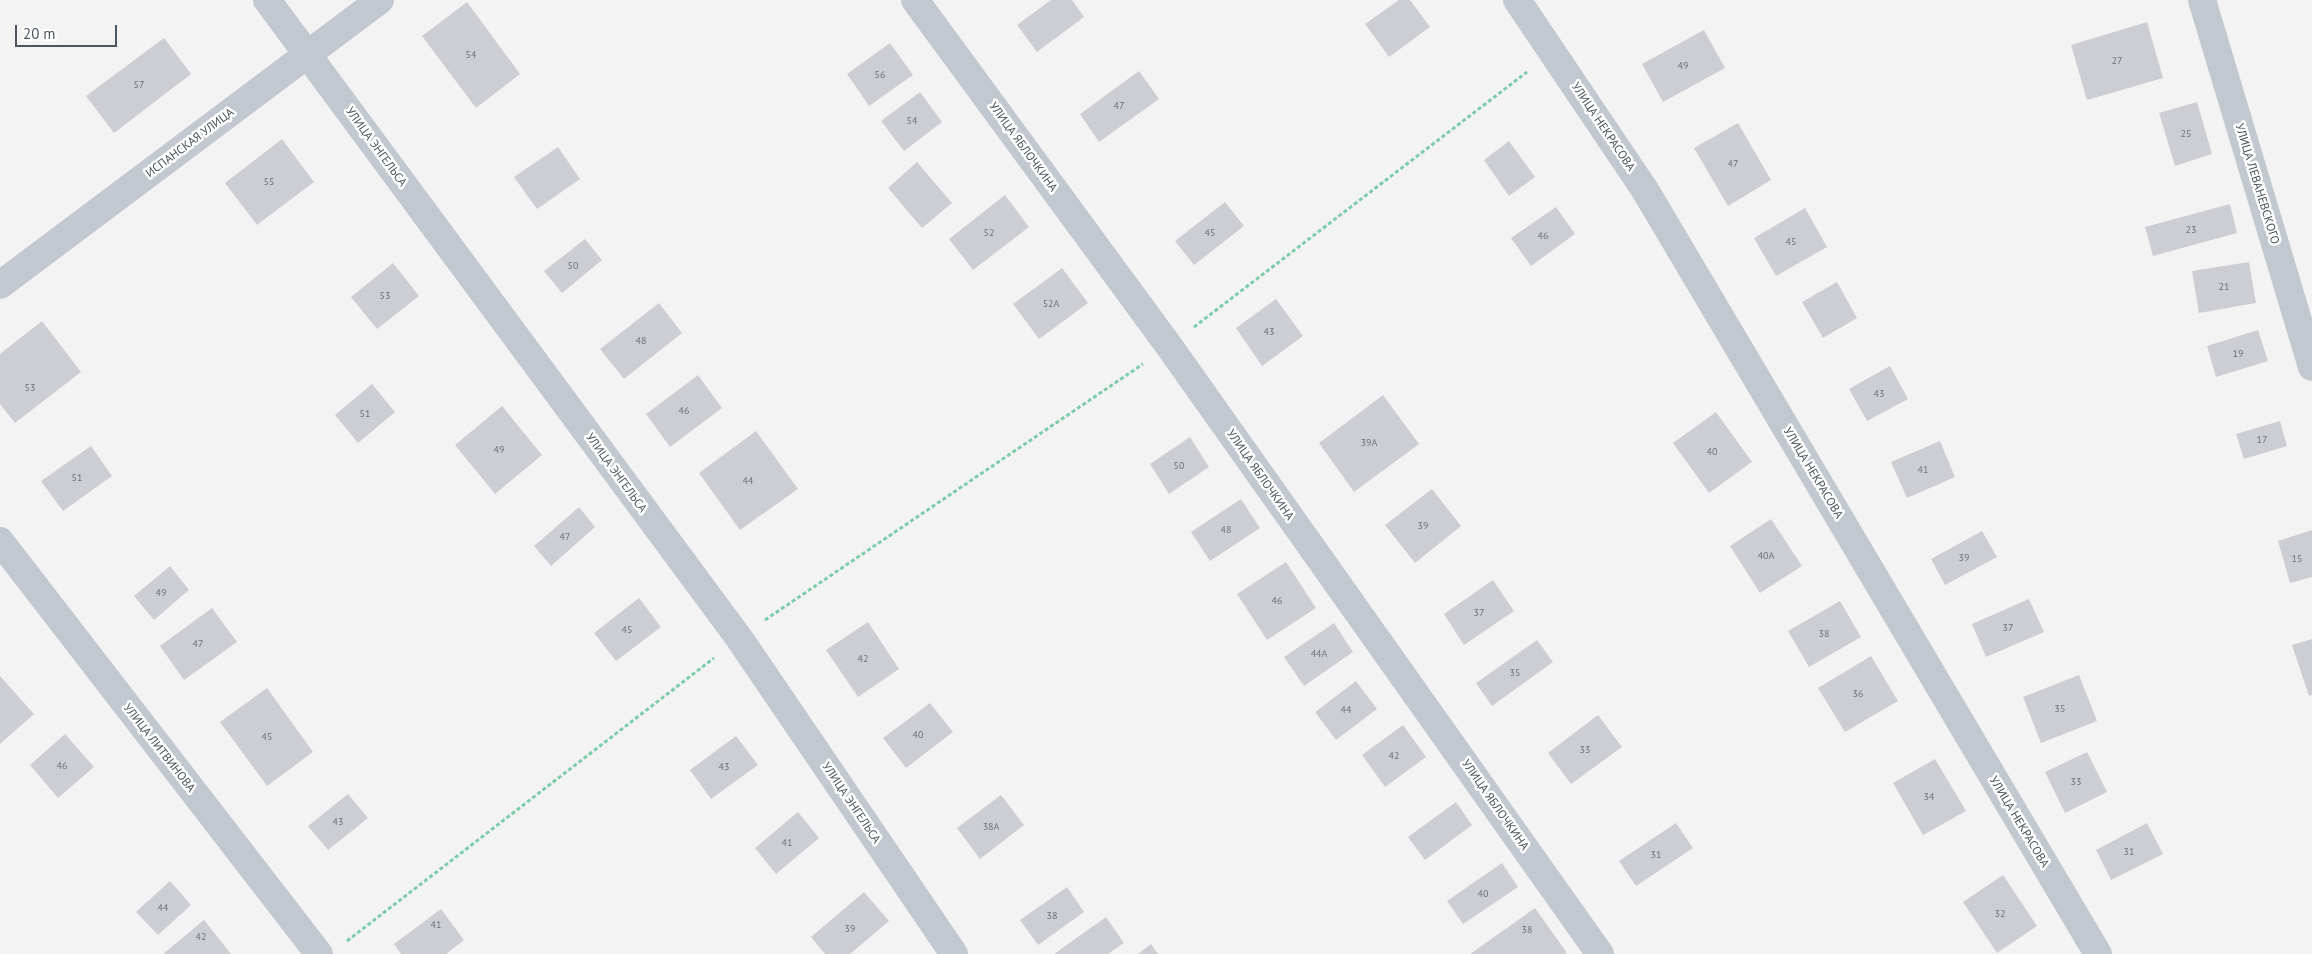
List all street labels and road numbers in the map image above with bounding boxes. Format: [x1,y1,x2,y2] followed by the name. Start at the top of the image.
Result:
[1568,80,1638,174] street label: УЛИЦА НЕКРАСОВА
[986,99,1060,195] street label: УЛИЦА ЯБЛОЧКИНА
[342,104,410,190] street label: УЛИЦА ЭНГЕЛЬСА
[143,105,237,181] street label: ИСПАНСКАЯ УЛИЦА
[2232,122,2282,246] street label: УЛИЦА ЛЕВАНЕВСКОГО
[1780,425,1846,521] street label: УЛИЦА НЕКРАСОВА
[1223,427,1297,523] street label: УЛИЦА ЯБЛОЧКИНА
[582,430,650,516] street label: УЛИЦА ЭНГЕЛЬСА
[120,701,198,795] street label: УЛИЦА ЛИТВИНОВА
[1458,757,1532,853] street label: УЛИЦА ЯБЛОЧКИНА
[819,760,883,846] street label: УЛИЦА ЭНГЕЛЬСА
[1986,774,2052,870] street label: УЛИЦА НЕКРАСОВА

